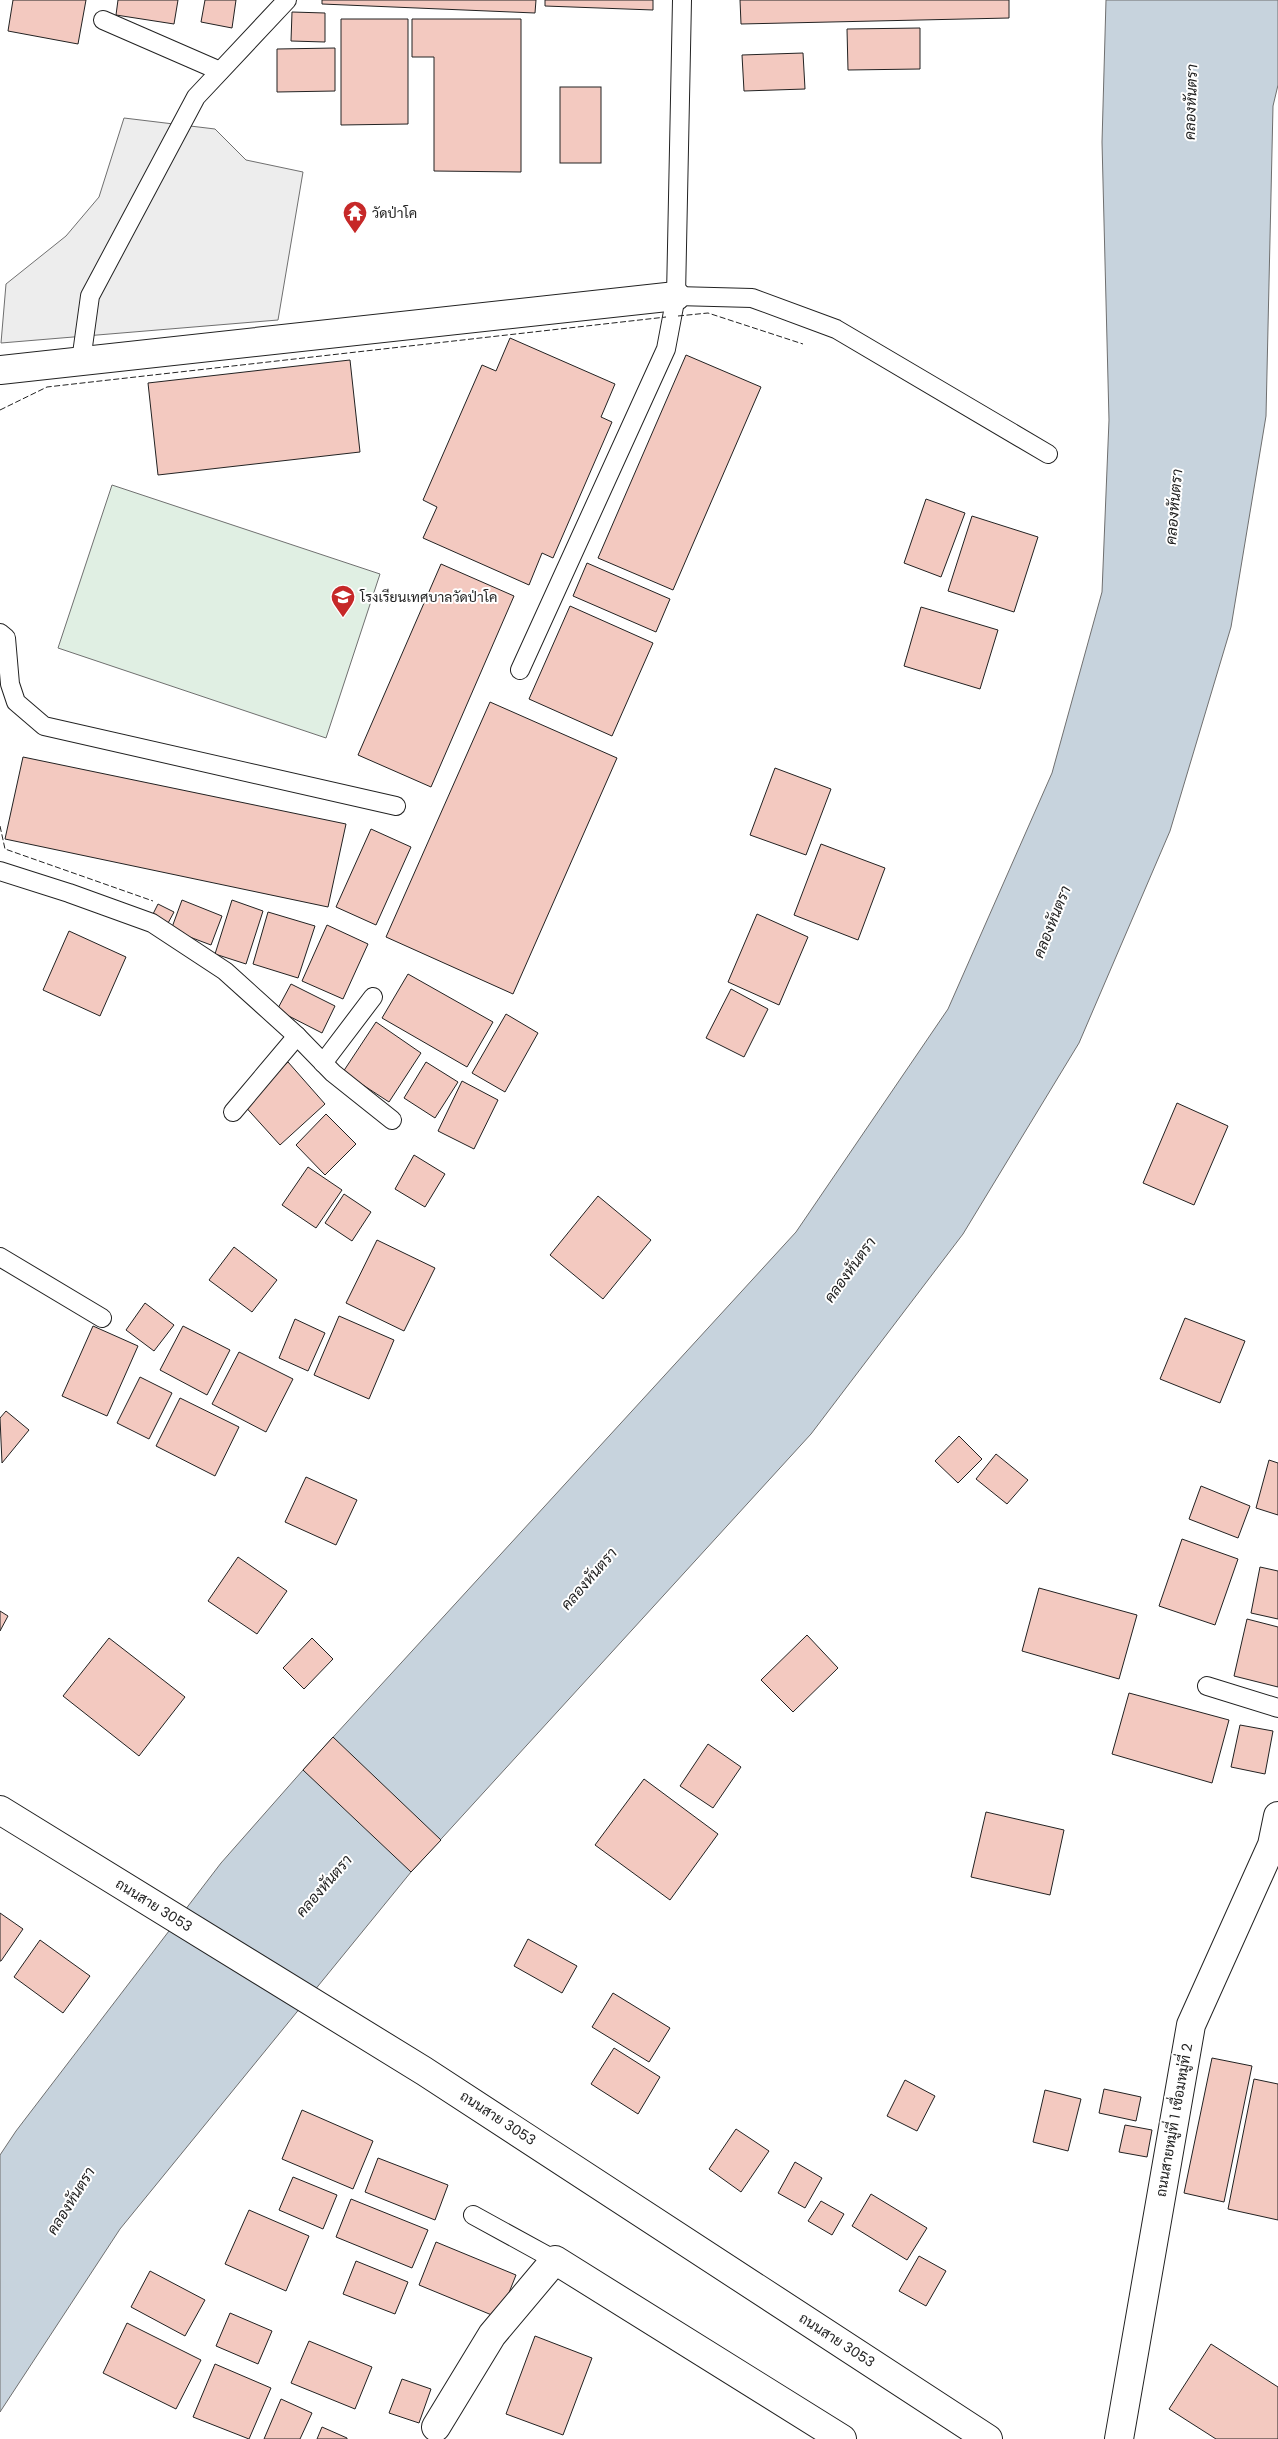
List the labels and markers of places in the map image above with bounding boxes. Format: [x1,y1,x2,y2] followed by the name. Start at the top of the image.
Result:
[342,200,368,234] temple icon: วัดป่าโค
[372,203,417,223] place label: วัดป่าโค
[330,584,356,618] school or university icon: โรงเรียนเทศบาลวัดป่าโค
[359,587,498,607] place label: โรงเรียนเทศบาลวัดป่าโค

